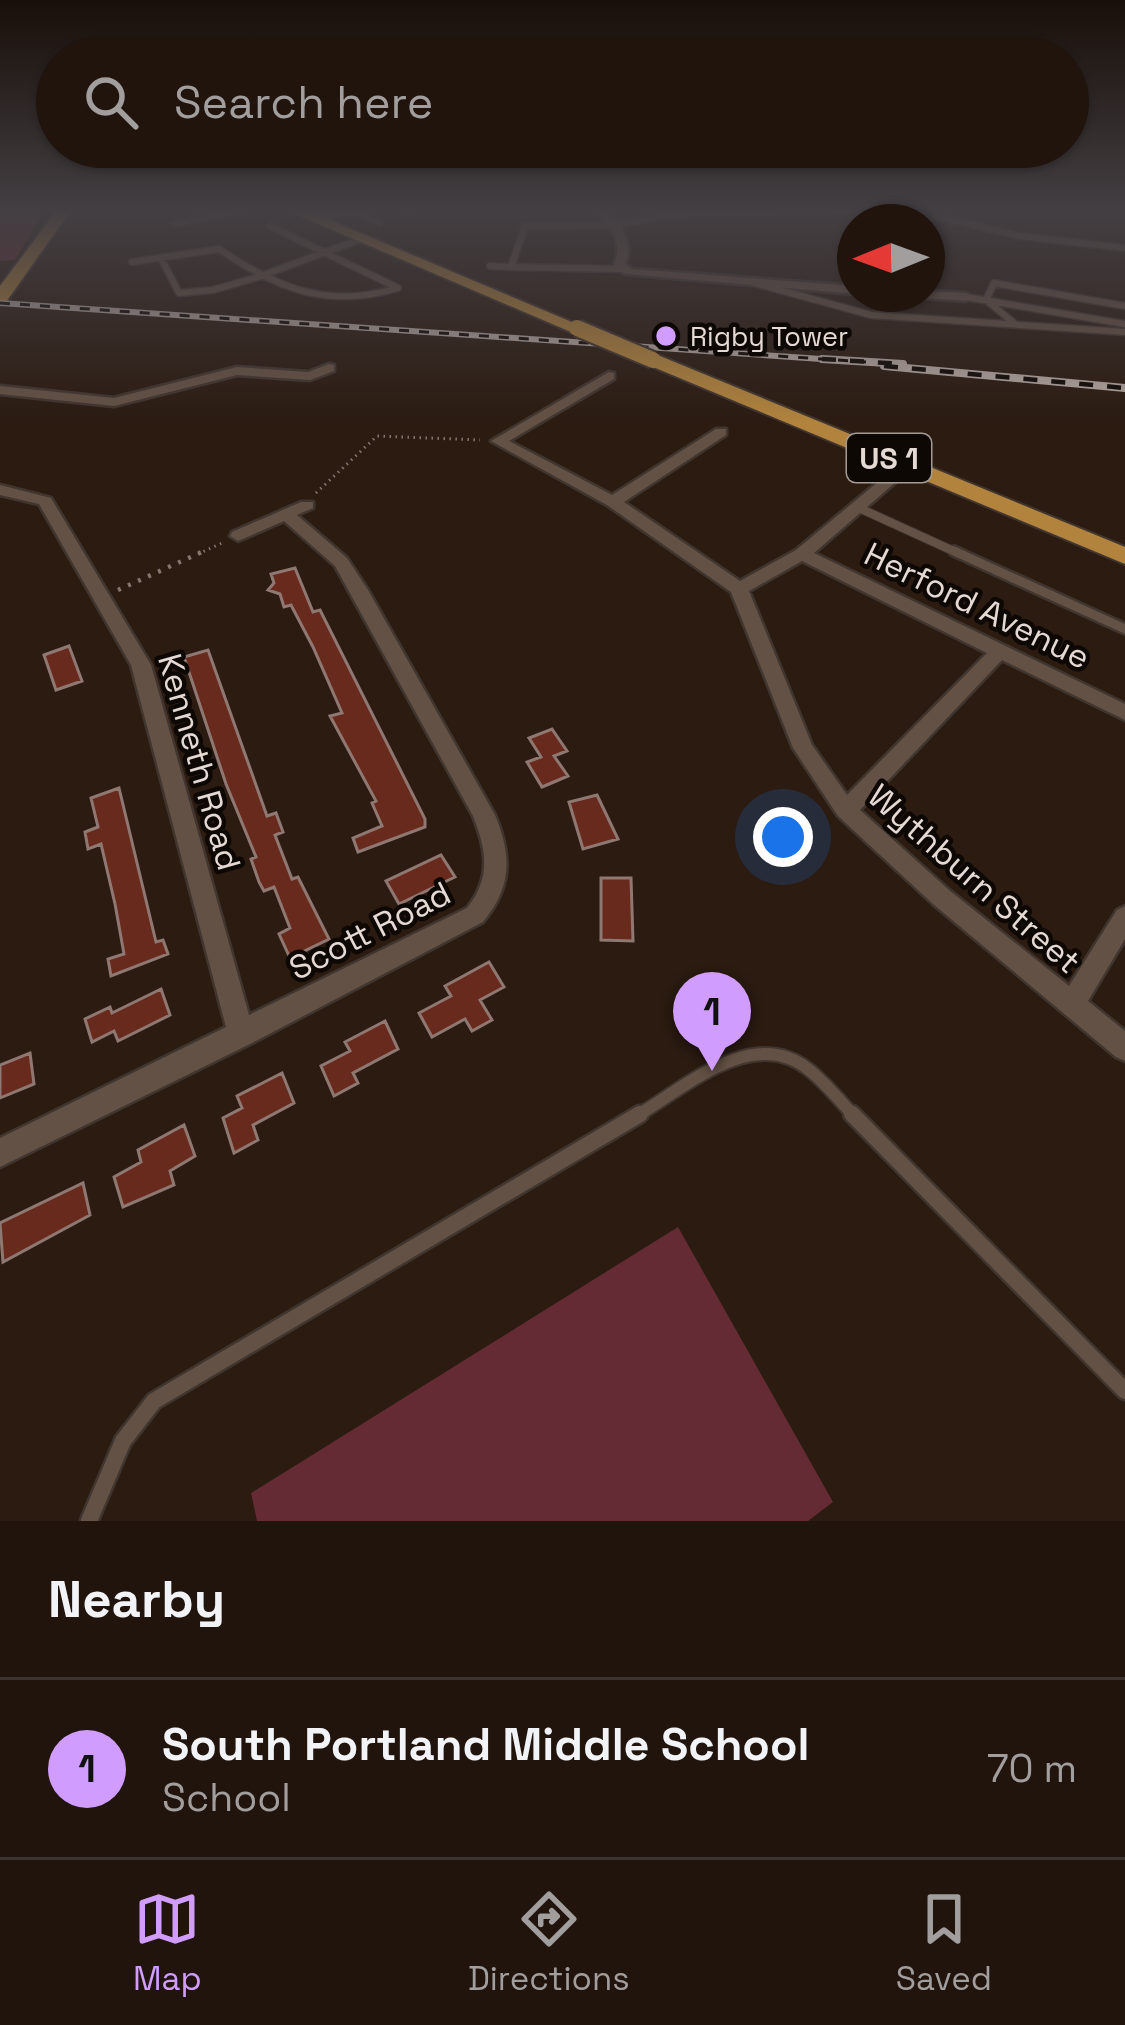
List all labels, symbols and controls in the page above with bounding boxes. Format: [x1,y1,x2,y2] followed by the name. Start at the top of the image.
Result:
[36,36,1089,168] search box
[78,69,144,135] icon: search
[174,74,433,131] text: Search here
[837,204,945,312] north arrow
[690,319,848,354] place label: Rigby Tower
[653,323,679,349] marker: Rigby Tower
[847,434,931,482] road number: US 1
[857,533,1097,679] street label: Herford Avenue
[148,649,250,875] street label: Kenneth Road
[859,775,1089,983] street label: Wythburn Street
[753,807,813,867] your location
[282,872,458,990] street label: Scott Road
[673,972,751,1071] pin: 1
[48,1567,225,1632] text: Nearby
[162,1716,809,1773] text: South Portland Middle School
[78,1744,96,1793] text: 1
[987,1744,1077,1793] text: 70 m
[162,1773,291,1822] text: School
[133,1886,202,2000] tab: Map
[468,1886,630,2000] tab: Directions
[896,1886,992,2000] tab: Saved

